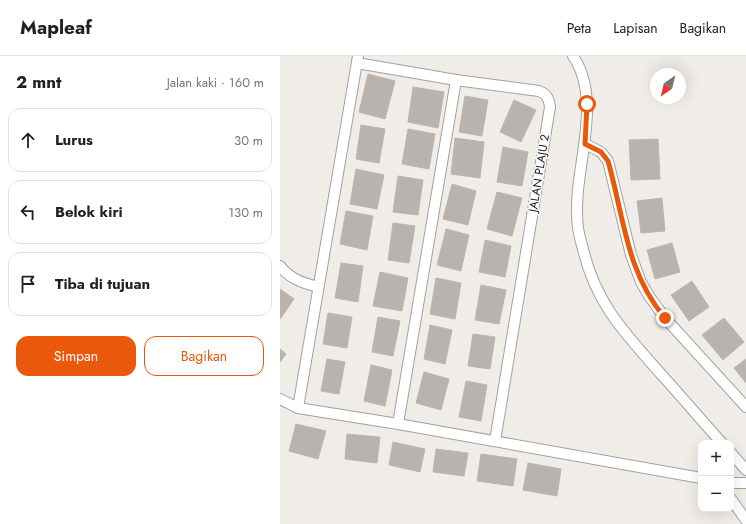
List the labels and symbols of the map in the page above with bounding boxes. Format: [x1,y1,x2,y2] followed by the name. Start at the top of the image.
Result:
[650,68,686,104] north arrow
[578,95,596,113] route start
[524,133,554,215] street label: JALAN PLAJU 2
[656,309,674,327] route end

